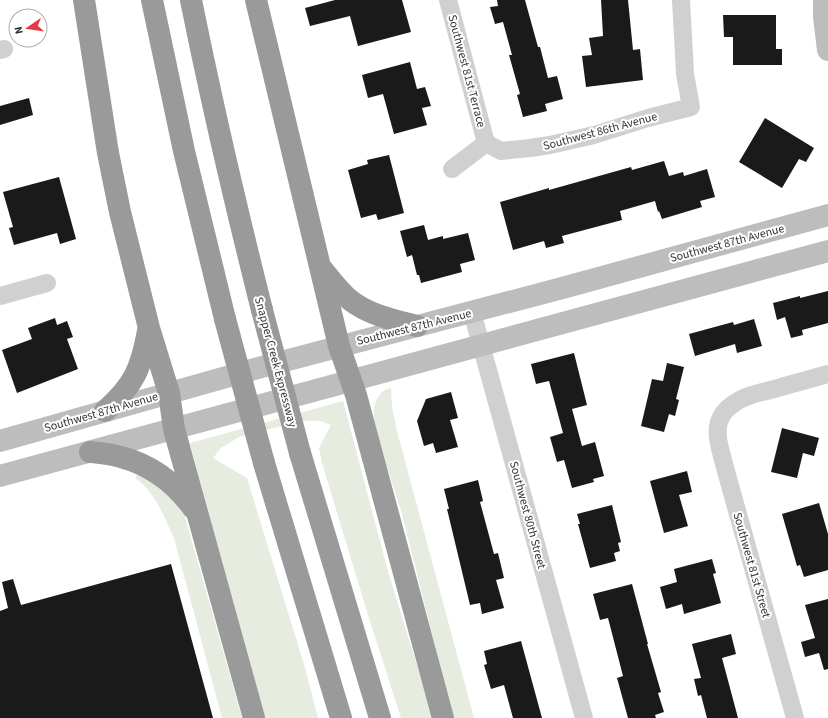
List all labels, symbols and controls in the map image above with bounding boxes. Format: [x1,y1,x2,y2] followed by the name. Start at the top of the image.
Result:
[8,8,48,48] north arrow
[443,13,490,129] street label: Southwest 81st Terrace
[11,25,27,35] text: N
[541,108,659,155] street label: Southwest 86th Avenue
[668,220,786,267] street label: Southwest 87th Avenue
[250,295,301,430] street label: Snapper Creek Expressway
[355,305,473,350] street label: Southwest 87th Avenue
[42,388,160,437] street label: Southwest 87th Avenue
[505,459,550,571] street label: Southwest 80th Street
[728,510,775,620] street label: Southwest 81st Street

